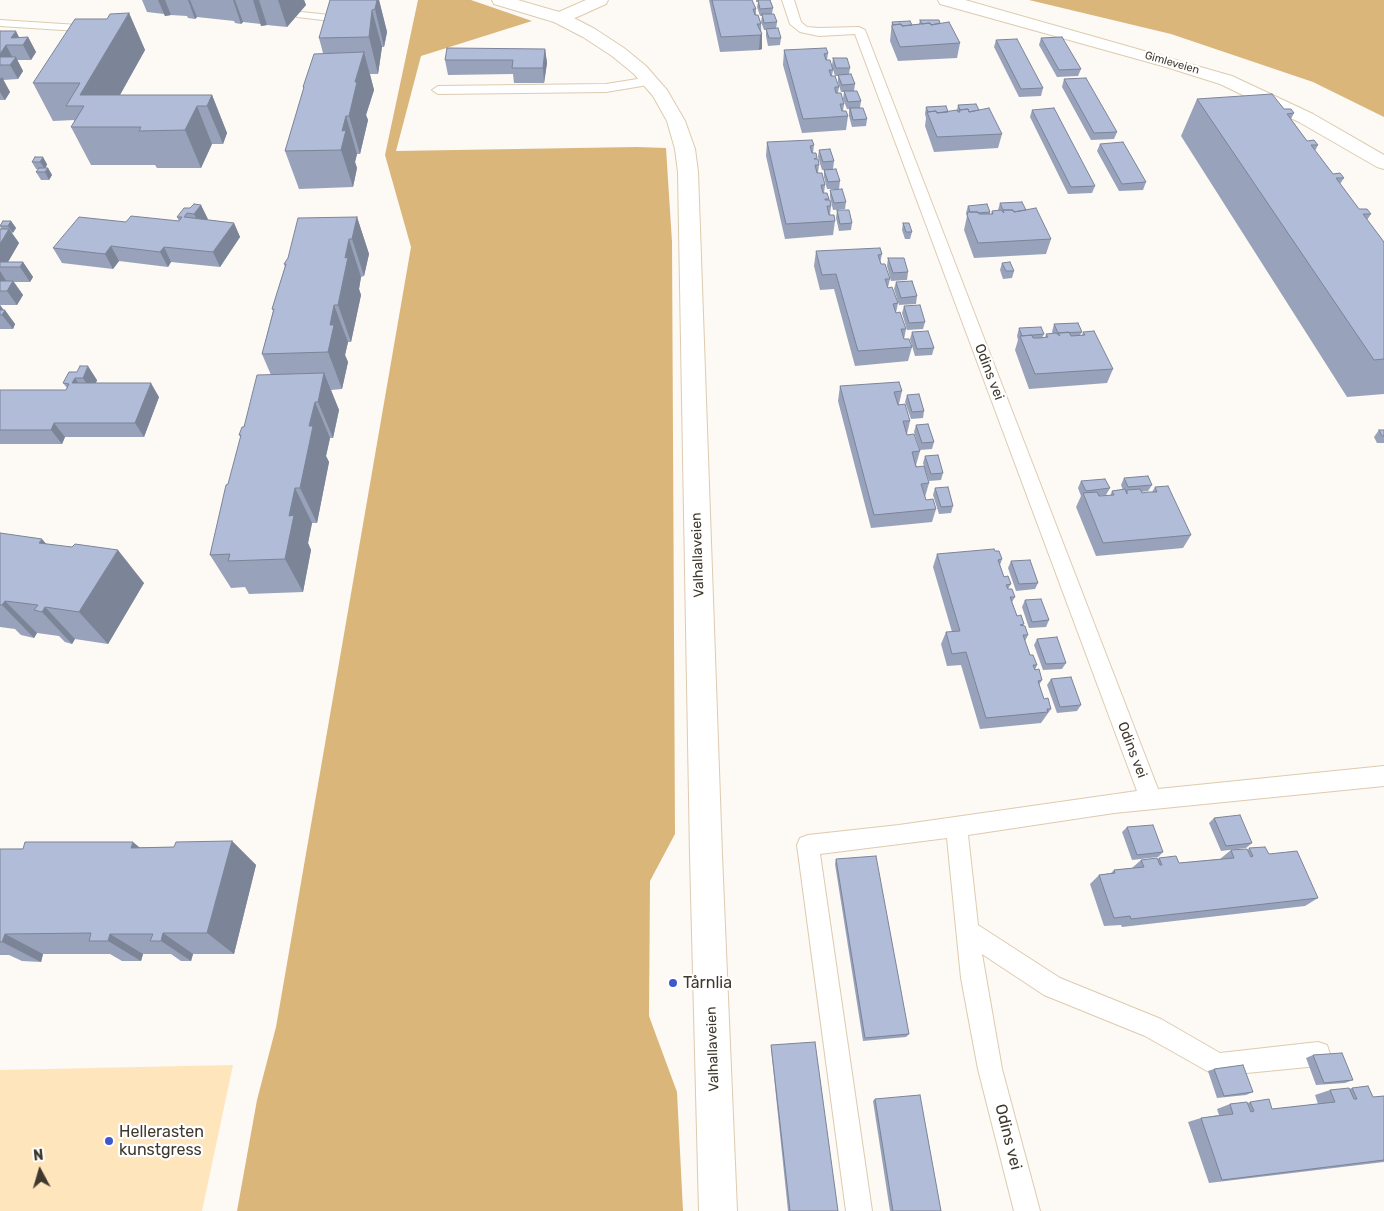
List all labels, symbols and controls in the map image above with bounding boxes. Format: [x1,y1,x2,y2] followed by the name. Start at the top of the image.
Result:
[1143,49,1201,77] street label: Gimleveien
[971,341,1007,403] street label: Odins vei
[688,512,708,598] street label: Valhallaveien
[1114,719,1150,781] street label: Odins vei
[683,973,732,993] place label: Tårnlia
[667,977,679,989] marker: Tårnlia
[703,1006,723,1092] street label: Valhallaveien
[991,1102,1025,1172] street label: Odins vei
[119,1122,204,1160] place label: Hellerasten kunstgress
[103,1135,115,1147] marker: Hellerasten kunstgress
[15,1146,65,1196] north arrow
[32,1147,44,1165] text: N

